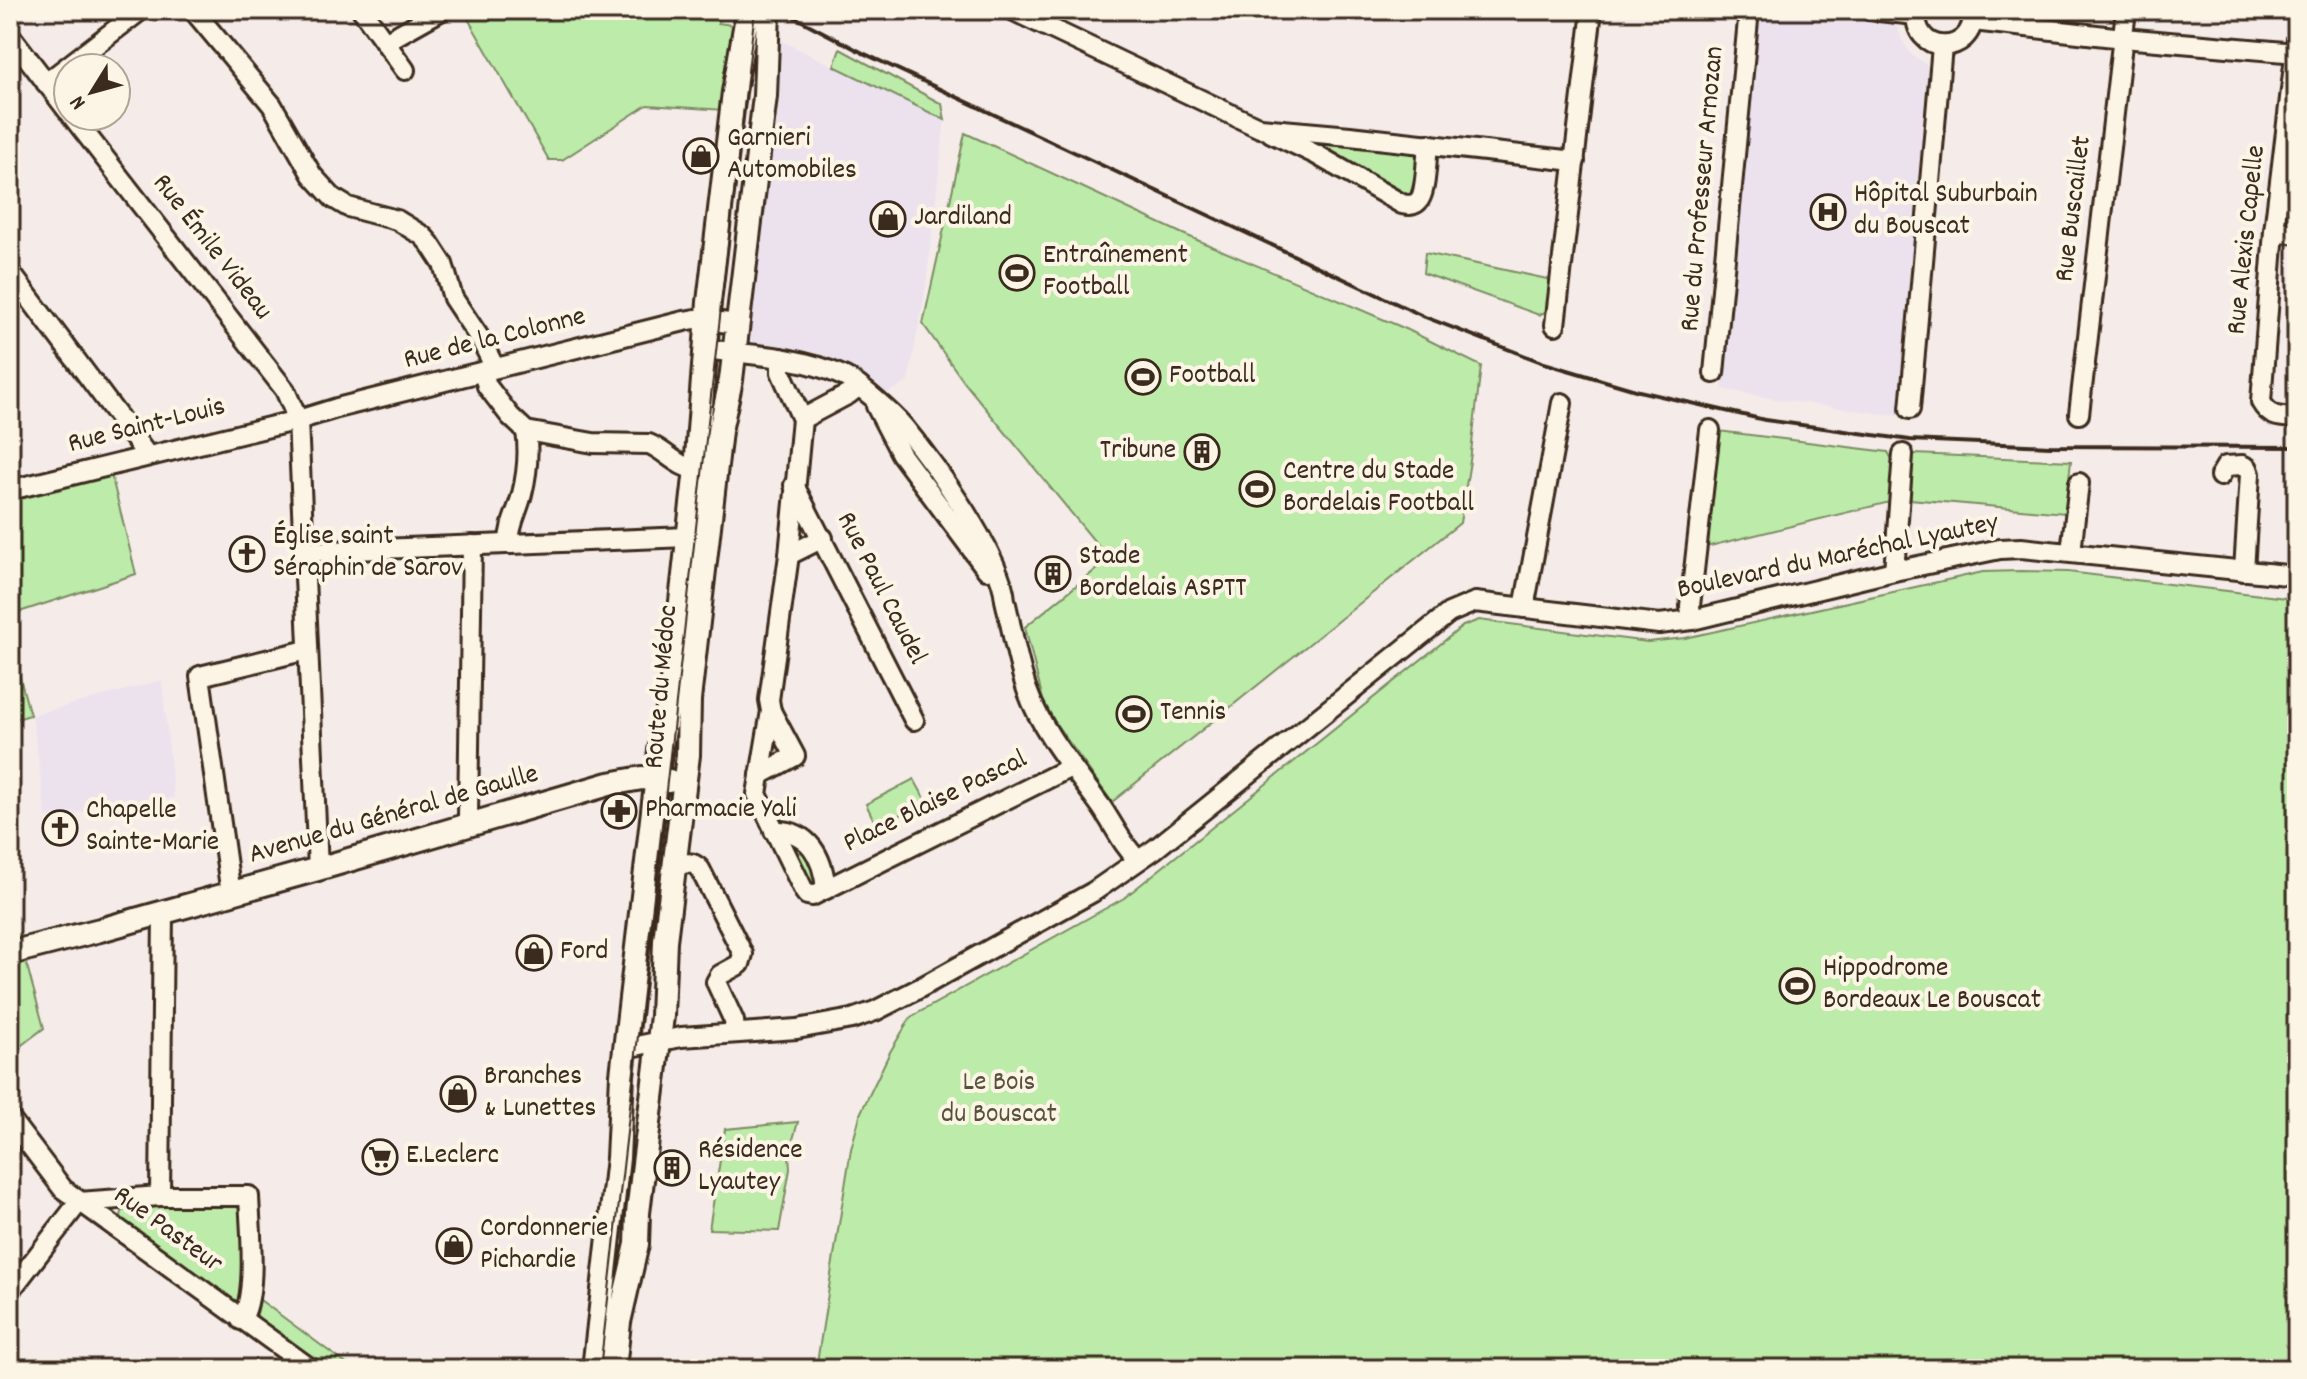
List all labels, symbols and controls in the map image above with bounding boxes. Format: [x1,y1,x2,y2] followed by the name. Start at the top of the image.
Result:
[1672,45,1736,333] street label: Rue du Professeur Arnozan
[52,52,132,132] north arrow
[63,88,94,116] text: N
[727,120,857,192] place label: Garnieri Automobiles
[2046,134,2104,284] street label: Rue Buscaillet
[682,137,720,175] shop icon: Garnieri Automobiles
[2218,143,2278,337] street label: Rue Alexis Capelle
[141,166,281,330] street label: Rue Émile Videau
[1854,176,2038,248] place label: Hôpital Suburbain du Bouscat
[1809,193,1847,231] hospital icon: Hôpital Suburbain du Bouscat
[914,199,1012,239] place label: Jardiland
[869,200,907,238] shop icon: Jardiland
[1043,237,1188,309] place label: Entraînement Football
[998,254,1036,292] sports icon: Entraînement Football
[400,298,590,382] street label: Rue de la Colonne
[1169,357,1256,397] place label: Football
[1124,358,1162,396] sports icon: Football
[64,388,230,466] street label: Rue Saint-Louis
[1100,432,1176,472] place label: Tribune
[1183,433,1221,471] building icon: Tribune
[1283,453,1474,525] place label: Centre du Stade Bordelais Football
[1238,470,1276,508] sports icon: Centre du Stade Bordelais Football
[1674,504,2003,612] street label: Boulevard du Maréchal Lyautey
[824,506,936,673] street label: Rue Paul Caudel
[273,518,463,590] place label: Église saint Séraphin de Sarov
[228,535,266,573] church icon: Église saint Séraphin de Sarov
[1079,538,1246,610] place label: Stade Bordelais ASPTT
[1034,555,1072,593] building icon: Stade Bordelais ASPTT
[636,603,690,771] street label: Route du Médoc
[1160,694,1226,734] place label: Tennis
[1115,695,1153,733] sports icon: Tennis
[837,741,1035,865] street label: Place Blaise Pascal
[245,756,543,876] street label: Avenue du Général de Gaulle
[645,791,797,831] place label: Pharmacie Yali
[86,792,219,864] place label: Chapelle Sainte-Marie
[600,792,638,830] pharmacy icon: Pharmacie Yali
[41,809,79,847] church icon: Chapelle Sainte-Marie
[560,933,608,973] place label: Ford
[515,934,553,972] shop icon: Ford
[1823,950,2041,1022] place label: Hippodrome Bordeaux Le Bouscat
[1778,967,1816,1005] sports icon: Hippodrome Bordeaux Le Bouscat
[484,1058,596,1130] place label: Branches & Lunettes
[941,1064,1057,1136] park label: Le Bois du Bouscat
[439,1075,477,1113] shop icon: Branches & Lunettes
[698,1132,803,1204] place label: Résidence Lyautey
[406,1137,499,1177] place label: E.Leclerc
[361,1138,399,1176] supermarket icon: E.Leclerc
[653,1149,691,1187] building icon: Résidence Lyautey
[104,1177,231,1285] street label: Rue Pasteur
[480,1210,608,1282] place label: Cordonnerie Pichardie
[435,1227,473,1265] shop icon: Cordonnerie Pichardie

